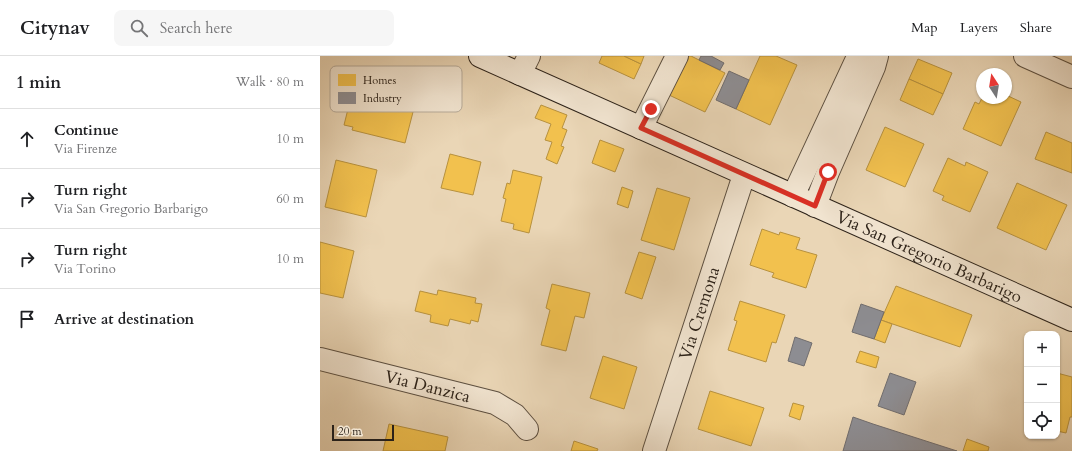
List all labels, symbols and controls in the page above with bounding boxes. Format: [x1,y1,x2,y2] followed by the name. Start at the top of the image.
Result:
[114,10,394,46] search box
[20,15,90,41] text: Citynav
[128,17,150,39] icon: search
[160,18,233,38] text: Search here
[911,18,938,37] text: Map
[960,18,998,37] text: Layers
[1020,18,1052,37] text: Share
[330,66,462,112] legend
[976,68,1012,104] north arrow
[16,71,61,94] text: 1 min
[236,73,304,91] text: Walk · 80 m
[363,73,396,88] text: Homes
[363,91,402,106] text: Industry
[642,100,660,118] route end
[54,120,119,140] text: Continue
[16,128,38,150] icon: ahead
[276,130,304,148] text: 10 m
[54,140,117,158] text: Via Firenze
[819,163,837,181] route start
[54,180,127,200] text: Turn right
[16,188,38,210] icon: right
[276,190,304,208] text: 60 m
[54,200,208,218] text: Via San Gregorio Barbarigo
[833,205,1026,308] street label: Via San Gregorio Barbarigo
[54,240,127,260] text: Turn right
[16,248,38,270] icon: right
[276,250,304,268] text: 10 m
[54,260,116,278] text: Via Torino
[673,263,725,363] street label: Via Cremona
[16,308,38,330] icon: arrive
[54,309,194,329] text: Arrive at destination
[1024,331,1060,439] map controls
[1024,331,1060,367] button: +
[382,364,474,408] street label: Via Danzica
[1024,367,1060,403] button: −
[1024,403,1060,439] button: locate
[332,423,394,442] scale bar
[338,424,362,439] text: 20 m

